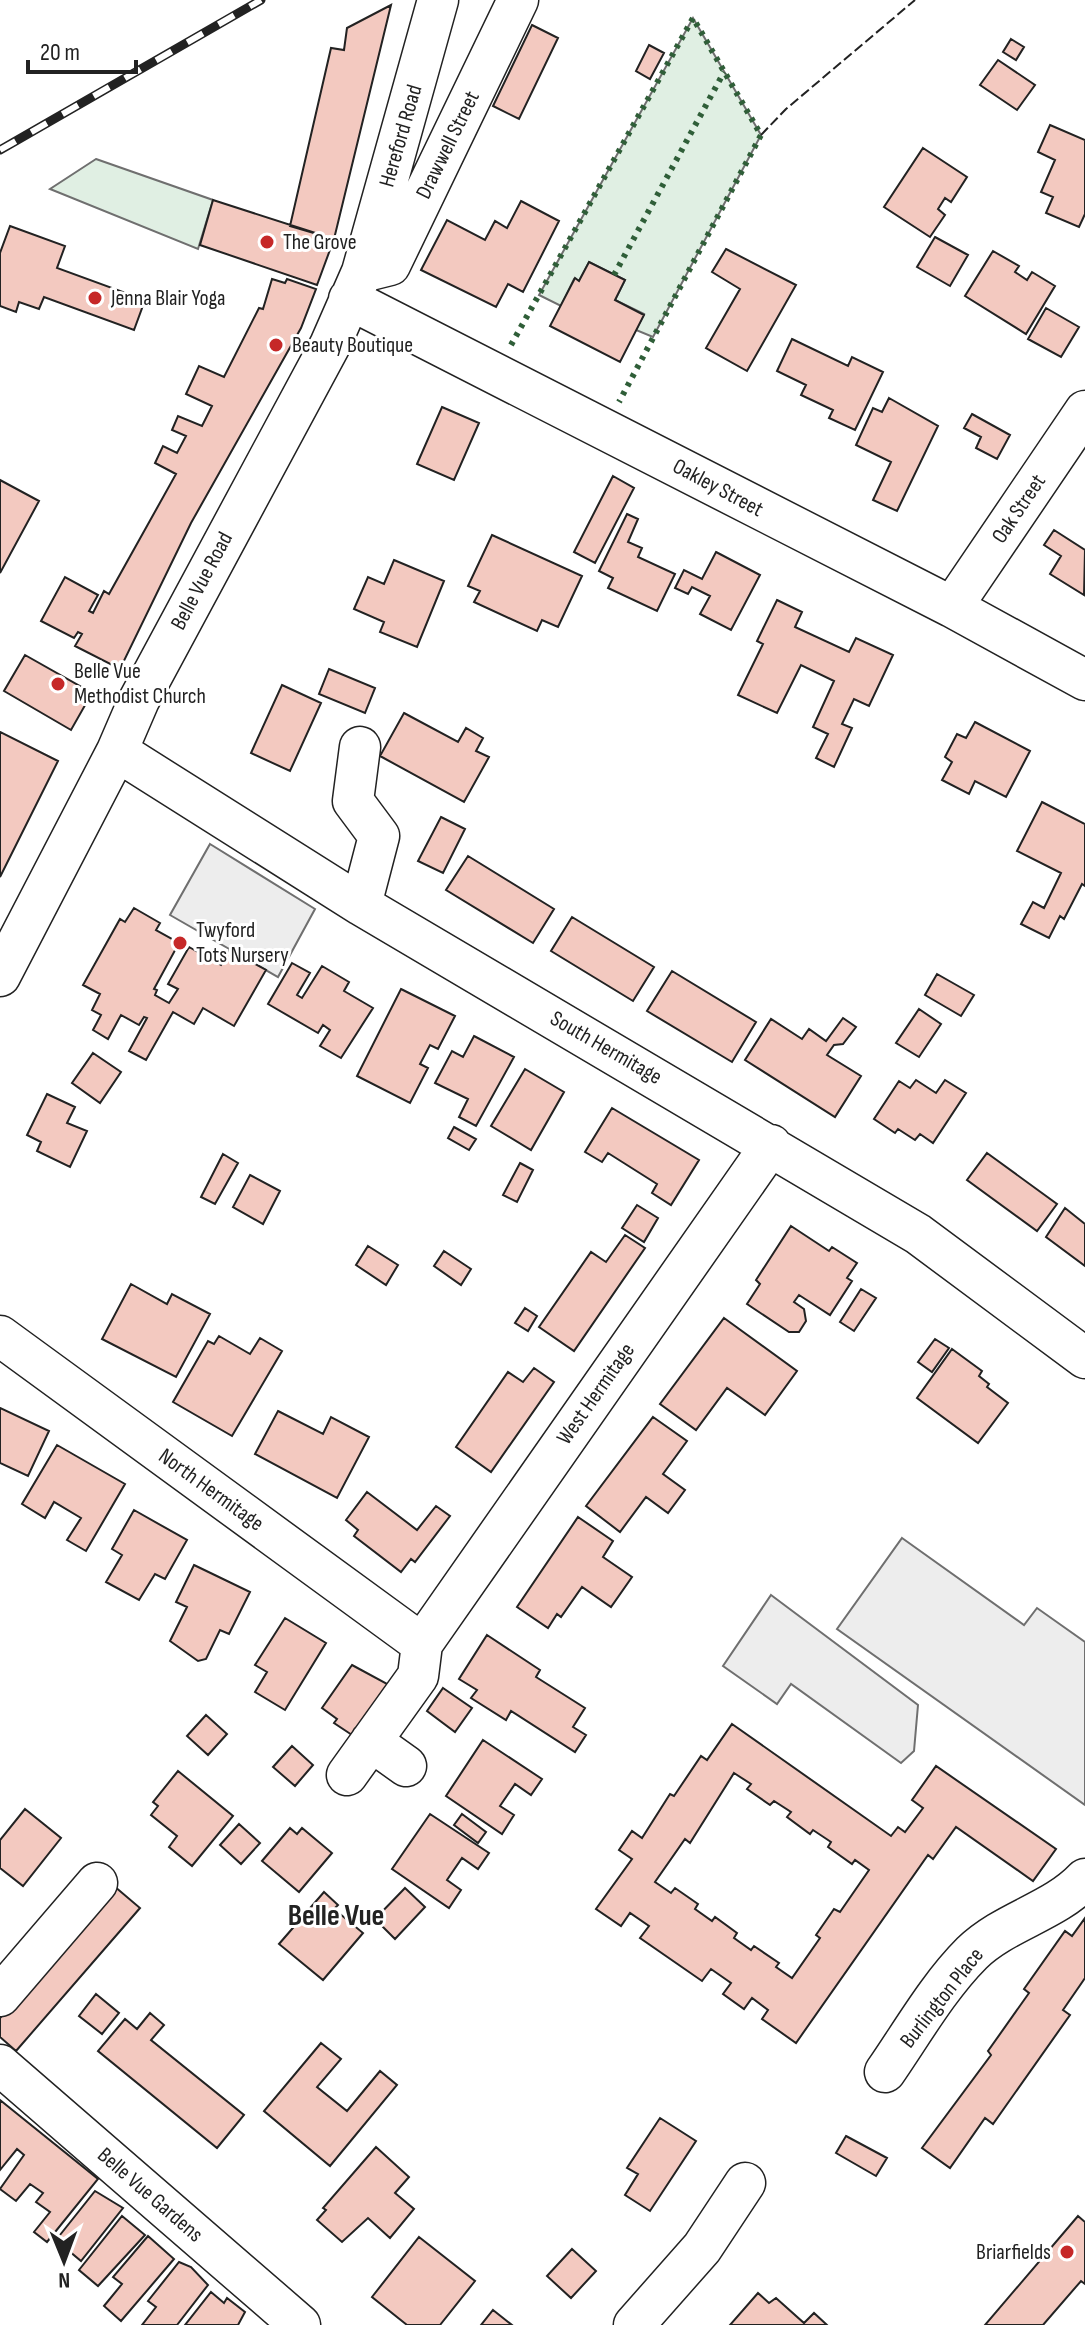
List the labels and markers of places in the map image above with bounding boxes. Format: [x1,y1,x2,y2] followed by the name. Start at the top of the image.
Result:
[283,229,357,256] place label: The Grove
[258,233,276,251] marker: The Grove
[110,285,226,312] place label: Jenna Blair Yoga
[86,289,104,307] marker: Jenna Blair Yoga
[292,332,413,359] place label: Beauty Boutique
[267,336,285,354] marker: Beauty Boutique
[74,658,206,710] place label: Belle Vue Methodist Church
[49,675,67,693] marker: Belle Vue Methodist Church
[196,917,289,969] place label: Twyford Tots Nursery
[171,934,189,952] marker: Twyford Tots Nursery
[976,2239,1051,2266] place label: Briarfields
[1058,2243,1076,2261] marker: Briarfields

